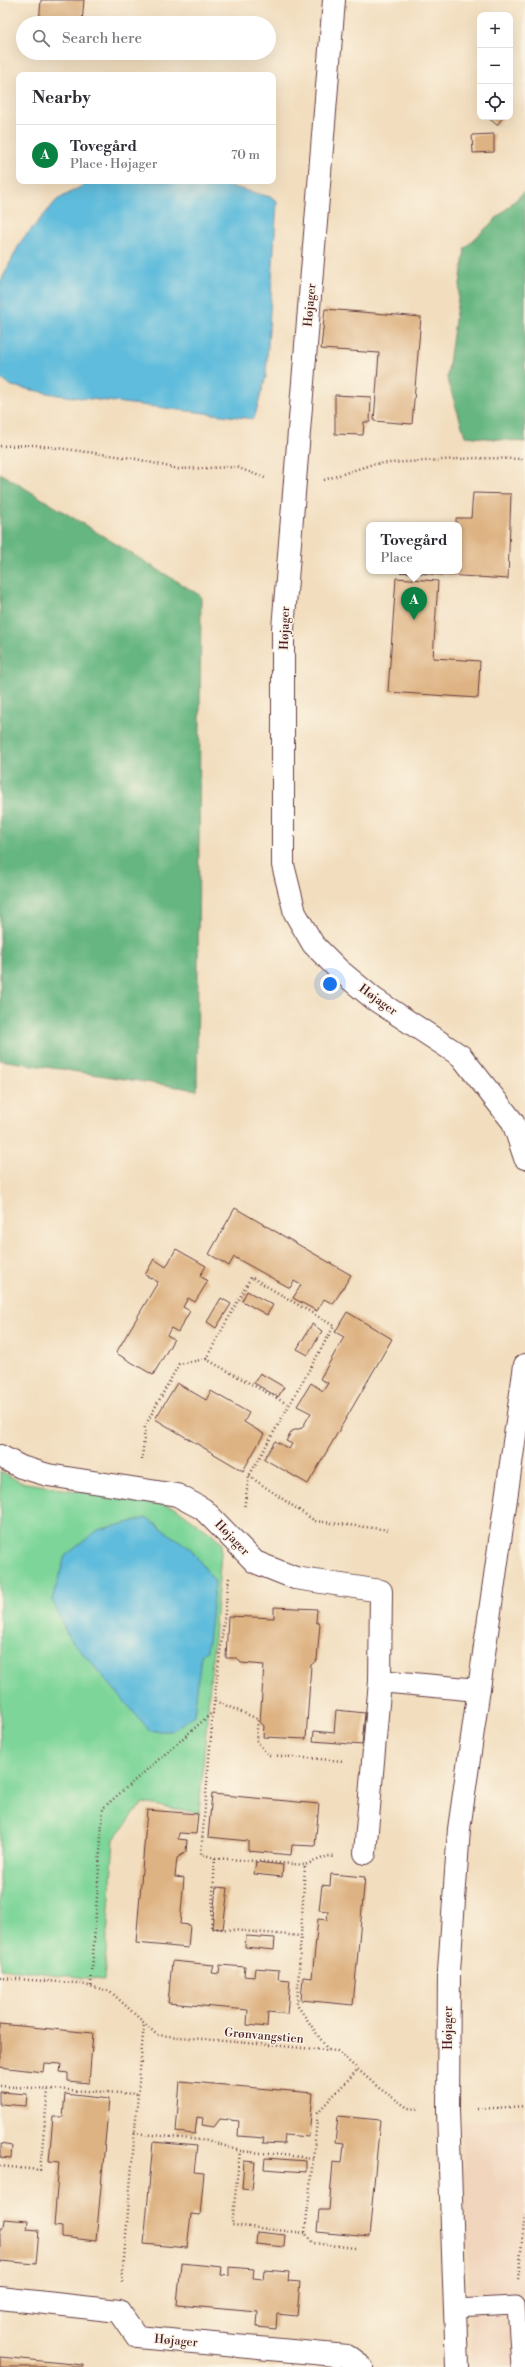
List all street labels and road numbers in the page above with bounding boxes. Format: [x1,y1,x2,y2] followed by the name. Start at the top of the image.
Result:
[301,283,319,327] street label: Højager
[277,606,293,650] street label: Højager
[356,981,400,1019] street label: Højager
[211,1517,253,1559] street label: Højager
[441,2006,456,2050] street label: Højager
[224,2025,304,2047] street label: Grønvangstien
[154,2332,198,2350] street label: Højager

